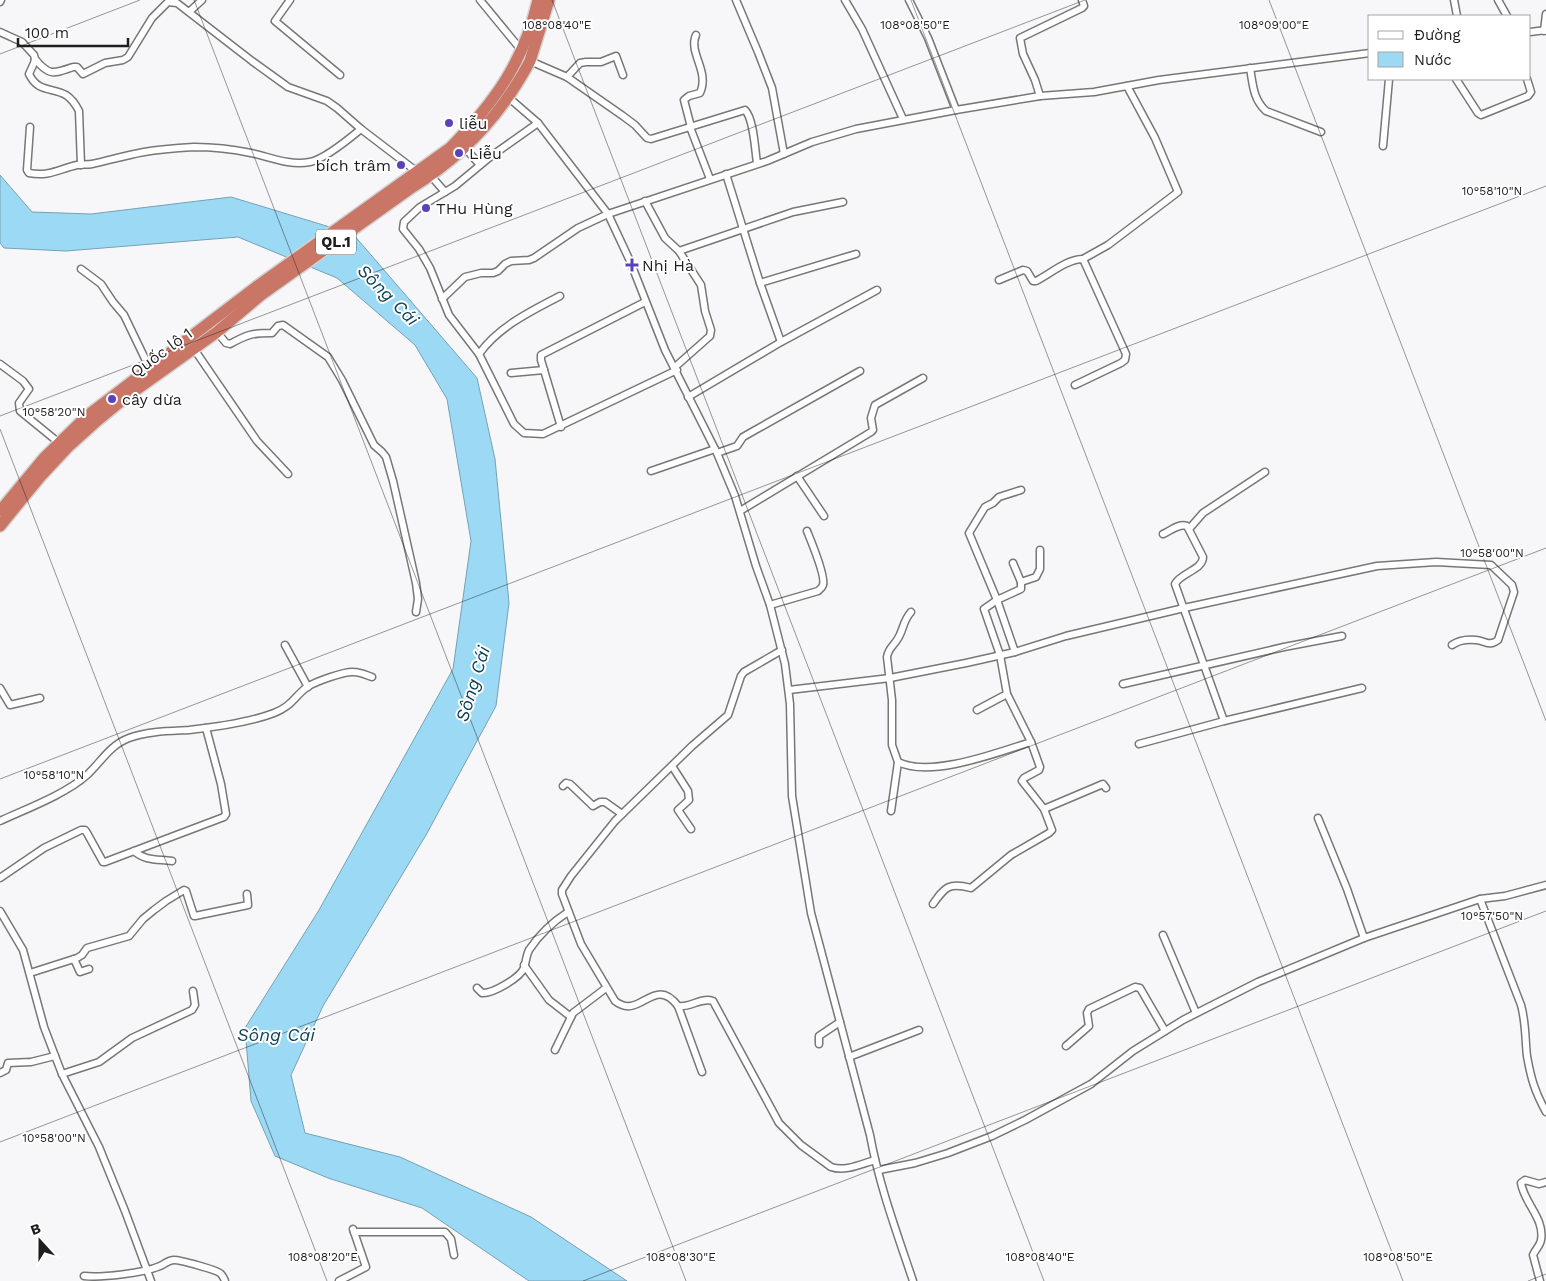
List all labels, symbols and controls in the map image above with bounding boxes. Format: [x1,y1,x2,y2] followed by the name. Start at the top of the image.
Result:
[18,15,128,47] scale bar
[1368,15,1531,80] legend
[523,18,592,32] text: 108°08'40"E
[880,18,950,32] text: 108°08'50"E
[1239,18,1309,32] text: 108°09'00"E
[25,24,69,42] text: 100 m
[1414,26,1461,44] text: Đường
[1414,51,1452,69] text: Nước
[459,114,487,133] place label: liễu
[443,117,455,129] marker: liễu
[469,144,502,163] place label: Liễu
[453,147,465,159] marker: Liễu
[315,156,391,175] place label: bích trâm
[395,159,407,171] marker: bích trâm
[1462,184,1522,198] text: 10°58'10"N
[436,199,513,218] place label: THu Hùng
[420,202,432,214] marker: THu Hùng
[316,230,356,254] road number: QL.1
[642,256,694,275] place label: Nhị Hà
[626,259,638,271] marker: Nhị Hà
[353,260,424,331] water label: Sông Cái
[127,324,196,381] street label: Quốc lộ 1
[122,390,182,409] place label: cây dừa
[106,393,118,405] marker: cây dừa
[23,405,85,419] text: 10°58'20"N
[1460,546,1524,560] text: 10°58'00"N
[451,642,494,724] water label: Sông Cái
[24,768,84,782] text: 10°58'10"N
[1461,909,1523,923] text: 10°57'50"N
[237,1024,316,1045] water label: Sông Cái
[22,1131,86,1145] text: 10°58'00"N
[15,1216,65,1266] north arrow
[28,1220,43,1238] text: B
[288,1250,358,1264] text: 108°08'20"E
[646,1250,716,1264] text: 108°08'30"E
[1006,1250,1075,1264] text: 108°08'40"E
[1363,1250,1433,1264] text: 108°08'50"E

